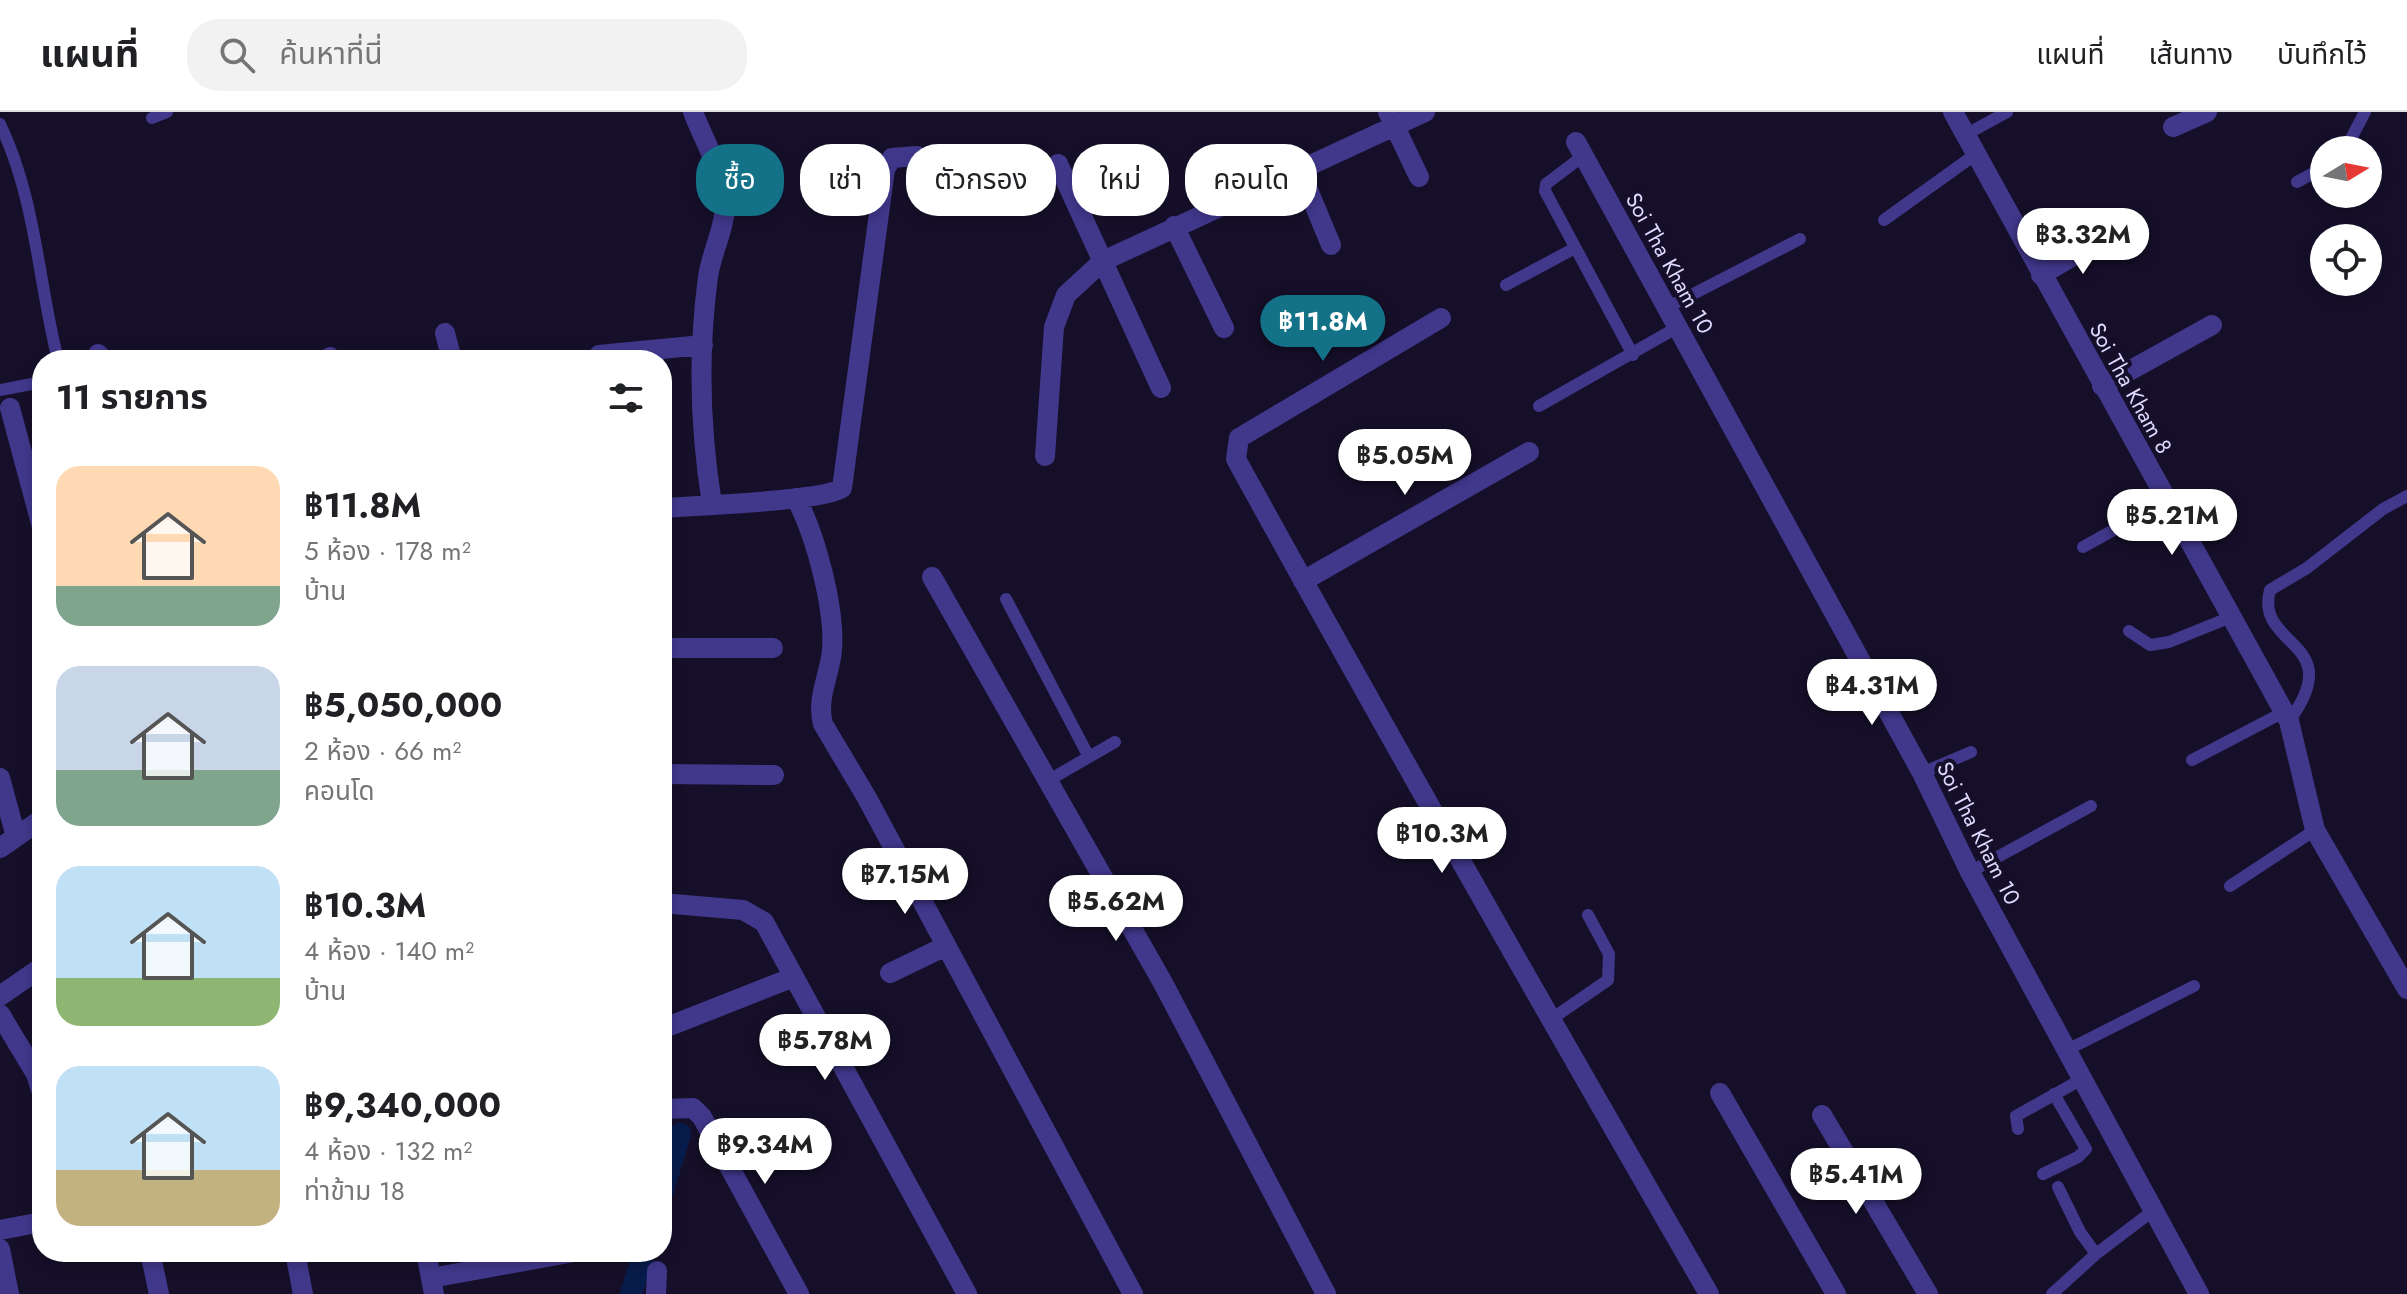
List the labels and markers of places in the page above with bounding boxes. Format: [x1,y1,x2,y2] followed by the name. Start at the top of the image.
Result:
[2018,208,2148,276] pin: ฿3.32M
[1258,295,1388,363] pin: ฿11.8M
[1340,429,1470,497] pin: ฿5.05M
[2107,489,2237,557] pin: ฿5.21M
[1807,659,1937,727] pin: ฿4.31M
[1377,807,1507,875] pin: ฿10.3M
[840,848,970,916] pin: ฿7.15M
[1051,875,1181,943] pin: ฿5.62M
[760,1014,890,1082] pin: ฿5.78M
[700,1118,830,1186] pin: ฿9.34M
[1791,1148,1921,1216] pin: ฿5.41M

